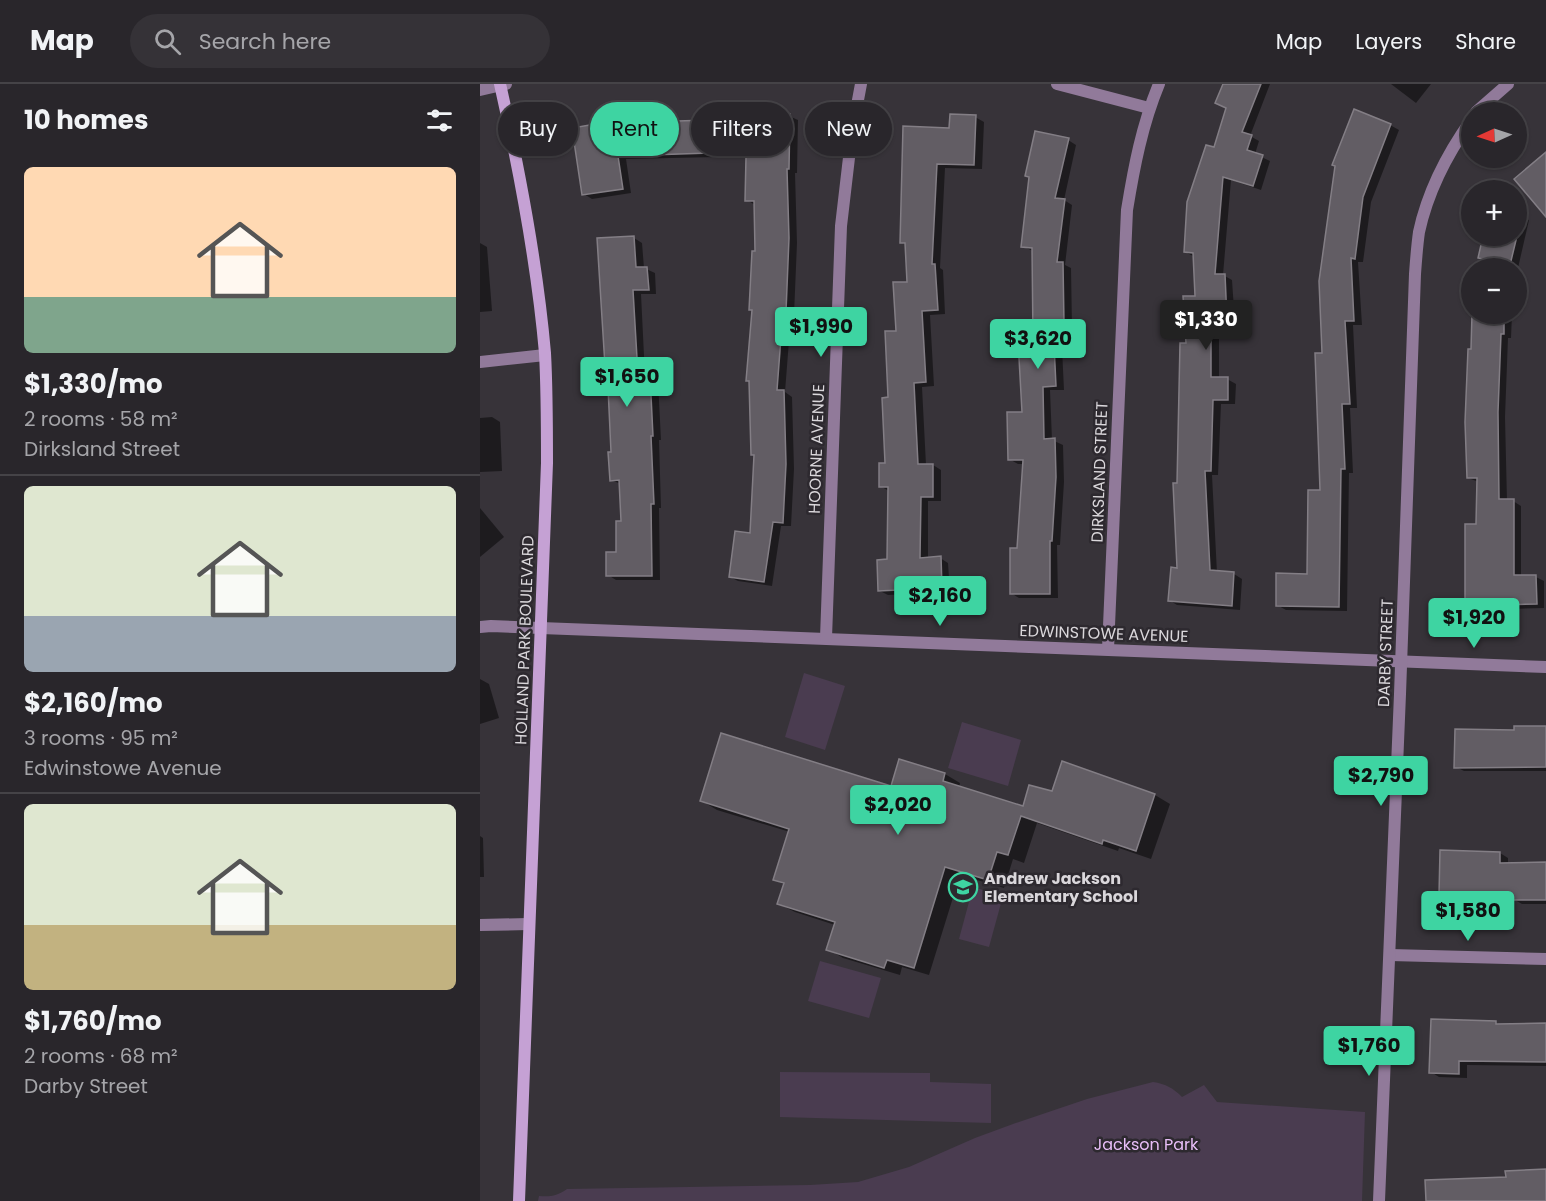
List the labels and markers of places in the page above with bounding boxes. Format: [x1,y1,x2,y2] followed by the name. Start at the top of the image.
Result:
[1157,300,1255,351] pin: $1,330
[772,307,870,358] pin: $1,990
[989,319,1087,370] pin: $3,620
[578,357,676,408] pin: $1,650
[891,576,989,627] pin: $2,160
[1425,598,1523,649] pin: $1,920
[1332,756,1430,807] pin: $2,790
[849,785,947,836] pin: $2,020
[984,867,1138,908] place label: Andrew Jackson Elementary School
[947,871,979,903] school or university icon: Andrew Jackson Elementary School
[1419,891,1517,942] pin: $1,580
[1320,1026,1418,1077] pin: $1,760

